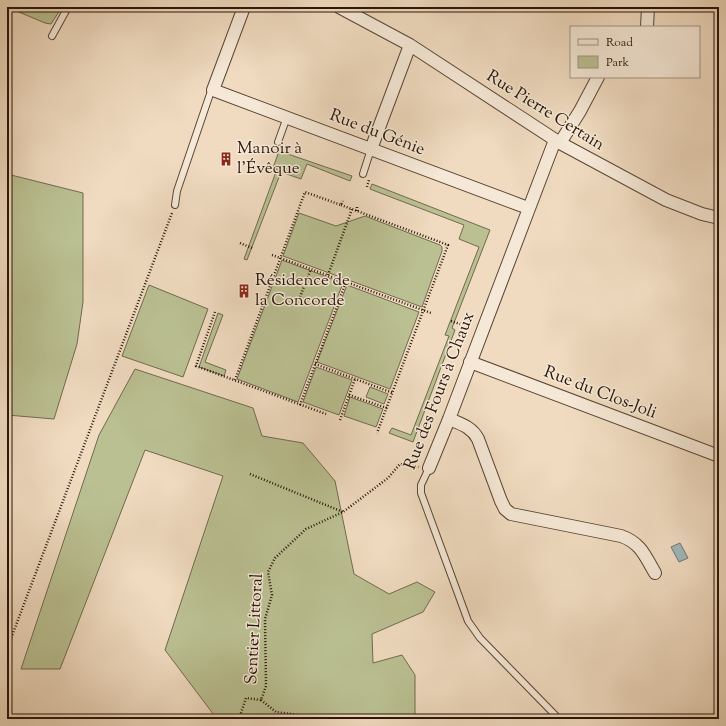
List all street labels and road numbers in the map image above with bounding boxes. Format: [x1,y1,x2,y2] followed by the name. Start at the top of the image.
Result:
[481,65,609,157] street label: Rue Pierre Certain
[326,104,428,162] street label: Rue du Génie
[399,309,481,473] street label: Rue des Fours à Chaux
[540,360,660,426] street label: Rue du Clos-Joli
[240,573,270,685] street label: Sentier Littoral

